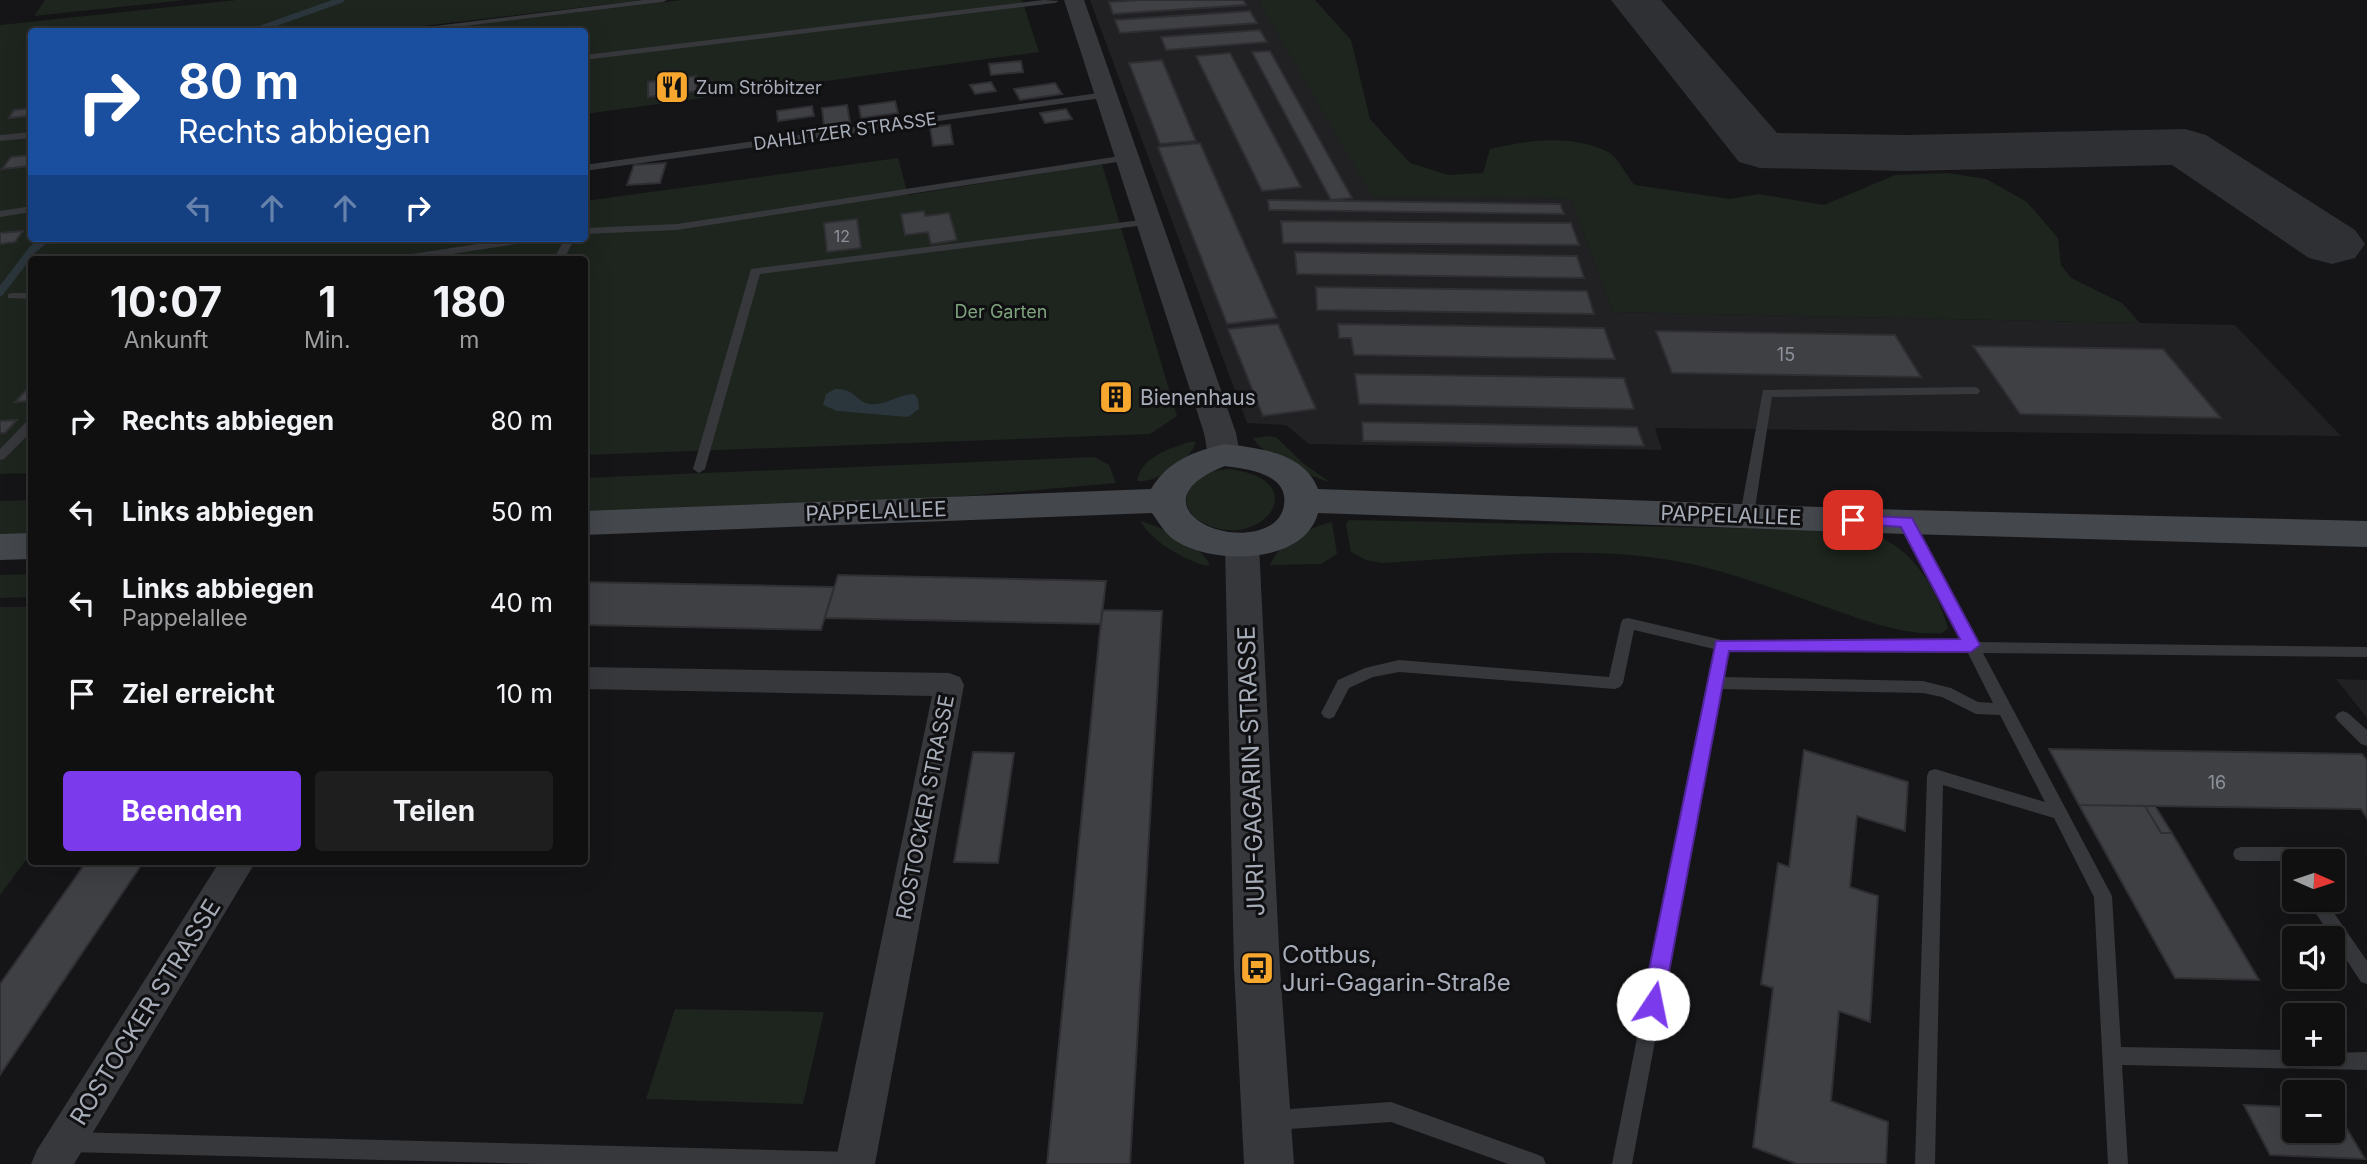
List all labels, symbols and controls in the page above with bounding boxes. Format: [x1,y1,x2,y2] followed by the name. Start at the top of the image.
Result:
[178,52,299,111] text: 80 m
[63,56,154,147] icon: right
[653,68,691,106] restaurant icon: Zum Ströbitzer
[696,77,822,98] place label: Zum Ströbitzer
[752,108,938,154] street label: DAHLITZER STRASSE
[178,112,431,151] text: Rechts abbiegen
[180,189,218,227] icon: left
[253,189,291,227] icon: ahead
[326,189,364,227] icon: ahead
[399,189,437,227] icon: right
[834,226,850,246] house number: 12
[110,276,222,327] text: 10:07
[318,276,336,327] text: 1
[432,276,506,327] text: 180
[955,301,1047,322] park label: Der Garten
[124,326,208,354] text: Ankunft
[304,326,351,354] text: Min.
[459,326,479,354] text: m
[1777,344,1795,365] house number: 15
[1097,378,1135,416] building icon: Bienenhaus
[1140,385,1256,410] place label: Bienenhaus
[63,402,101,440] icon: right
[122,405,334,436] text: Rechts abbiegen
[490,405,553,436] text: 80 m
[1823,490,1883,550] pin
[63,493,101,531] icon: left
[122,496,314,527] text: Links abbiegen
[491,496,553,527] text: 50 m
[805,496,947,526] street label: PAPPELALLEE
[1660,500,1802,530] street label: PAPPELALLEE
[1834,501,1872,539] icon: arrive
[122,573,314,604] text: Links abbiegen
[63,584,101,622] icon: left
[490,587,553,618] text: 40 m
[122,604,248,632] text: Pappelallee
[1231,625,1271,917] street label: JURI-GAGARIN-STRASSE
[63,675,101,713] icon: arrive
[122,678,275,709] text: Ziel erreicht
[496,678,553,709] text: 10 m
[891,693,959,921] street label: ROSTOCKER STRASSE
[63,771,301,851] button: Beenden
[315,771,553,851] button: Teilen
[2208,772,2226,793] house number: 16
[2282,849,2345,912] north arrow
[2282,849,2345,1143] map controls
[64,894,226,1130] street label: ROSTOCKER STRASSE
[2282,926,2345,989] button: sound
[1282,940,1511,997] place label: Cottbus, Juri-Gagarin-Straße
[1238,949,1276,987] bus stop icon: Cottbus, Juri-Gagarin-Straße
[1616,967,1690,1041] position arrow
[2282,1003,2345,1066] button: +
[2282,1080,2345,1143] button: −

